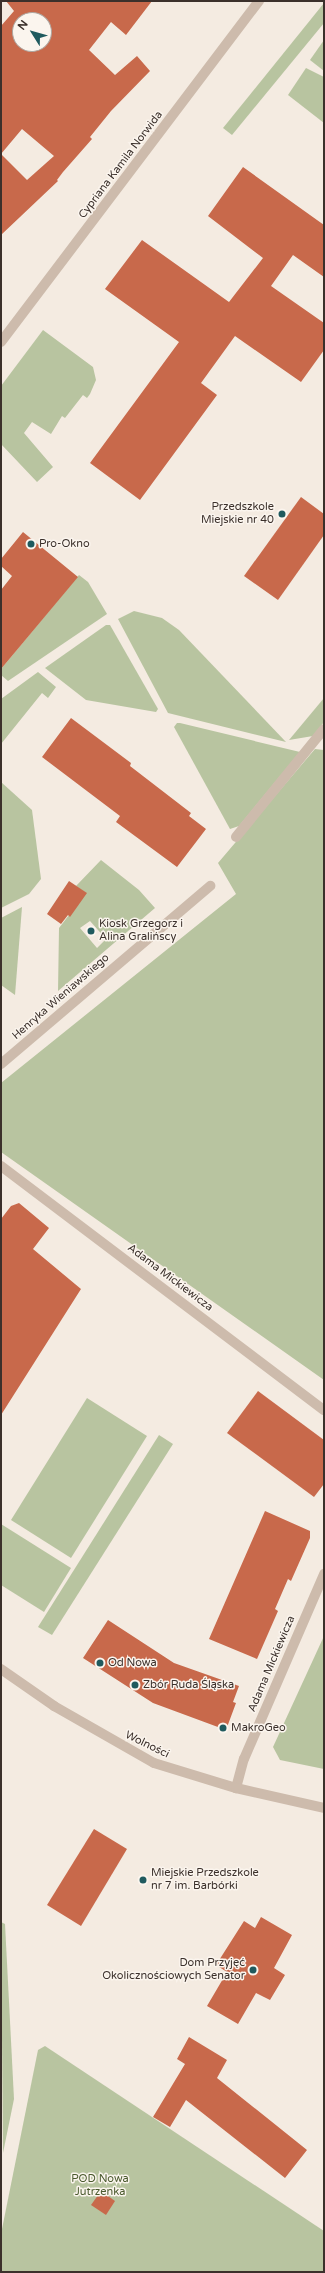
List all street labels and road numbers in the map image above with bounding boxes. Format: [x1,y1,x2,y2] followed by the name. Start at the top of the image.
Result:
[76,109,166,221] street label: Cypriana Kamila Norwida
[10,951,112,1043] street label: Henryka Wieniawskiego
[125,1242,215,1314] street label: Adama Mickiewicza
[246,1614,298,1714] street label: Adama Mickiewicza
[123,1729,171,1761] street label: Wolności

